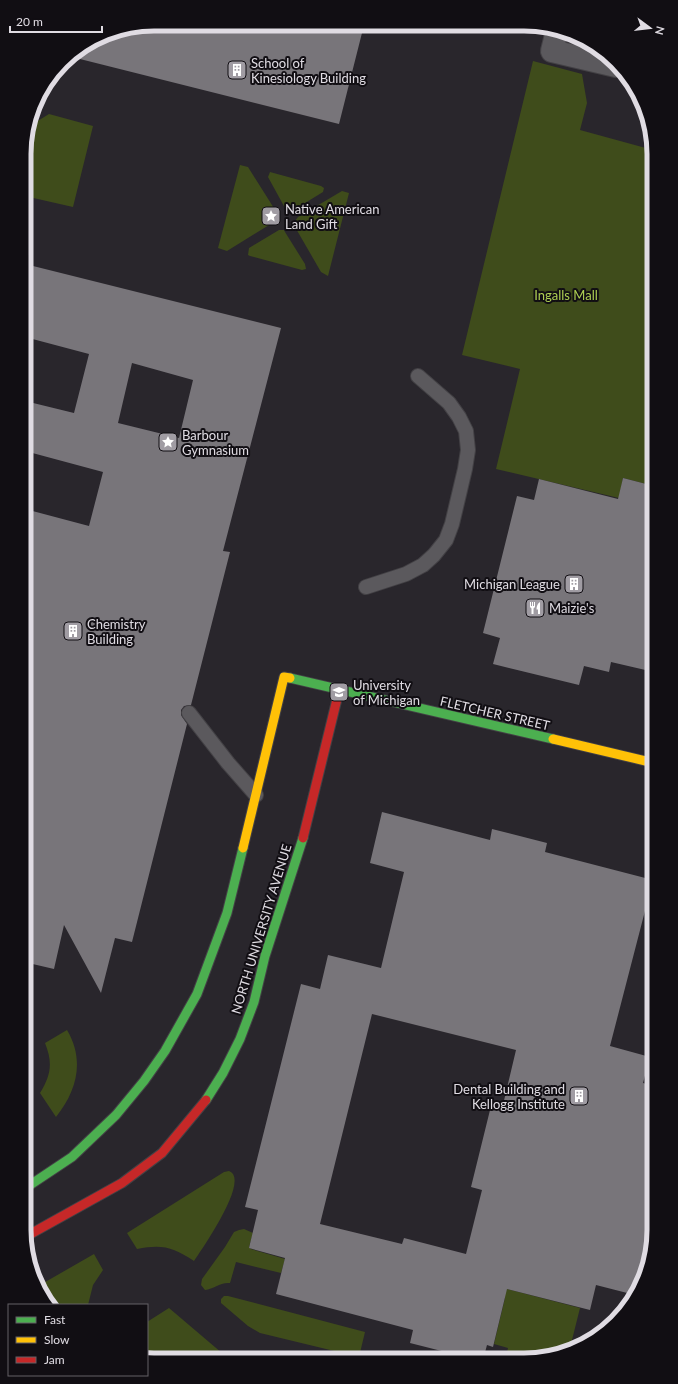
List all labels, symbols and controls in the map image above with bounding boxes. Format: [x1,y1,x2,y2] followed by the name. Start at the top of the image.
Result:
[10,8,102,34] scale bar
[630,8,670,48] north arrow
[16,14,43,29] text: 20 m
[653,25,668,36] text: N
[251,55,366,86] place label: School of Kinesiology Building
[226,59,248,81] building icon: School of Kinesiology Building
[285,201,380,232] place label: Native American Land Gift
[260,205,282,227] place icon: Native American Land Gift
[534,287,598,303] park label: Ingalls Mall
[182,427,249,458] place label: Barbour Gymnasium
[157,431,179,453] place icon: Barbour Gymnasium
[563,573,585,595] building icon: Michigan League
[464,576,560,592] place label: Michigan League
[524,597,546,619] restaurant icon: Maizie's
[549,600,595,616] place label: Maizie's
[87,616,146,647] place label: Chemistry Building
[62,620,84,642] building icon: Chemistry Building
[353,677,420,708] place label: University of Michigan
[328,681,350,703] school or university icon: University of Michigan
[439,693,552,733] street label: FLETCHER STREET
[227,842,295,1016] street label: NORTH UNIVERSITY AVENUE
[453,1081,565,1112] place label: Dental Building and Kellogg Institute
[568,1085,590,1107] building icon: Dental Building and Kellogg Institute
[8,1304,148,1376] legend
[44,1312,66,1327] text: Fast
[44,1332,70,1347] text: Slow
[44,1352,65,1367] text: Jam

